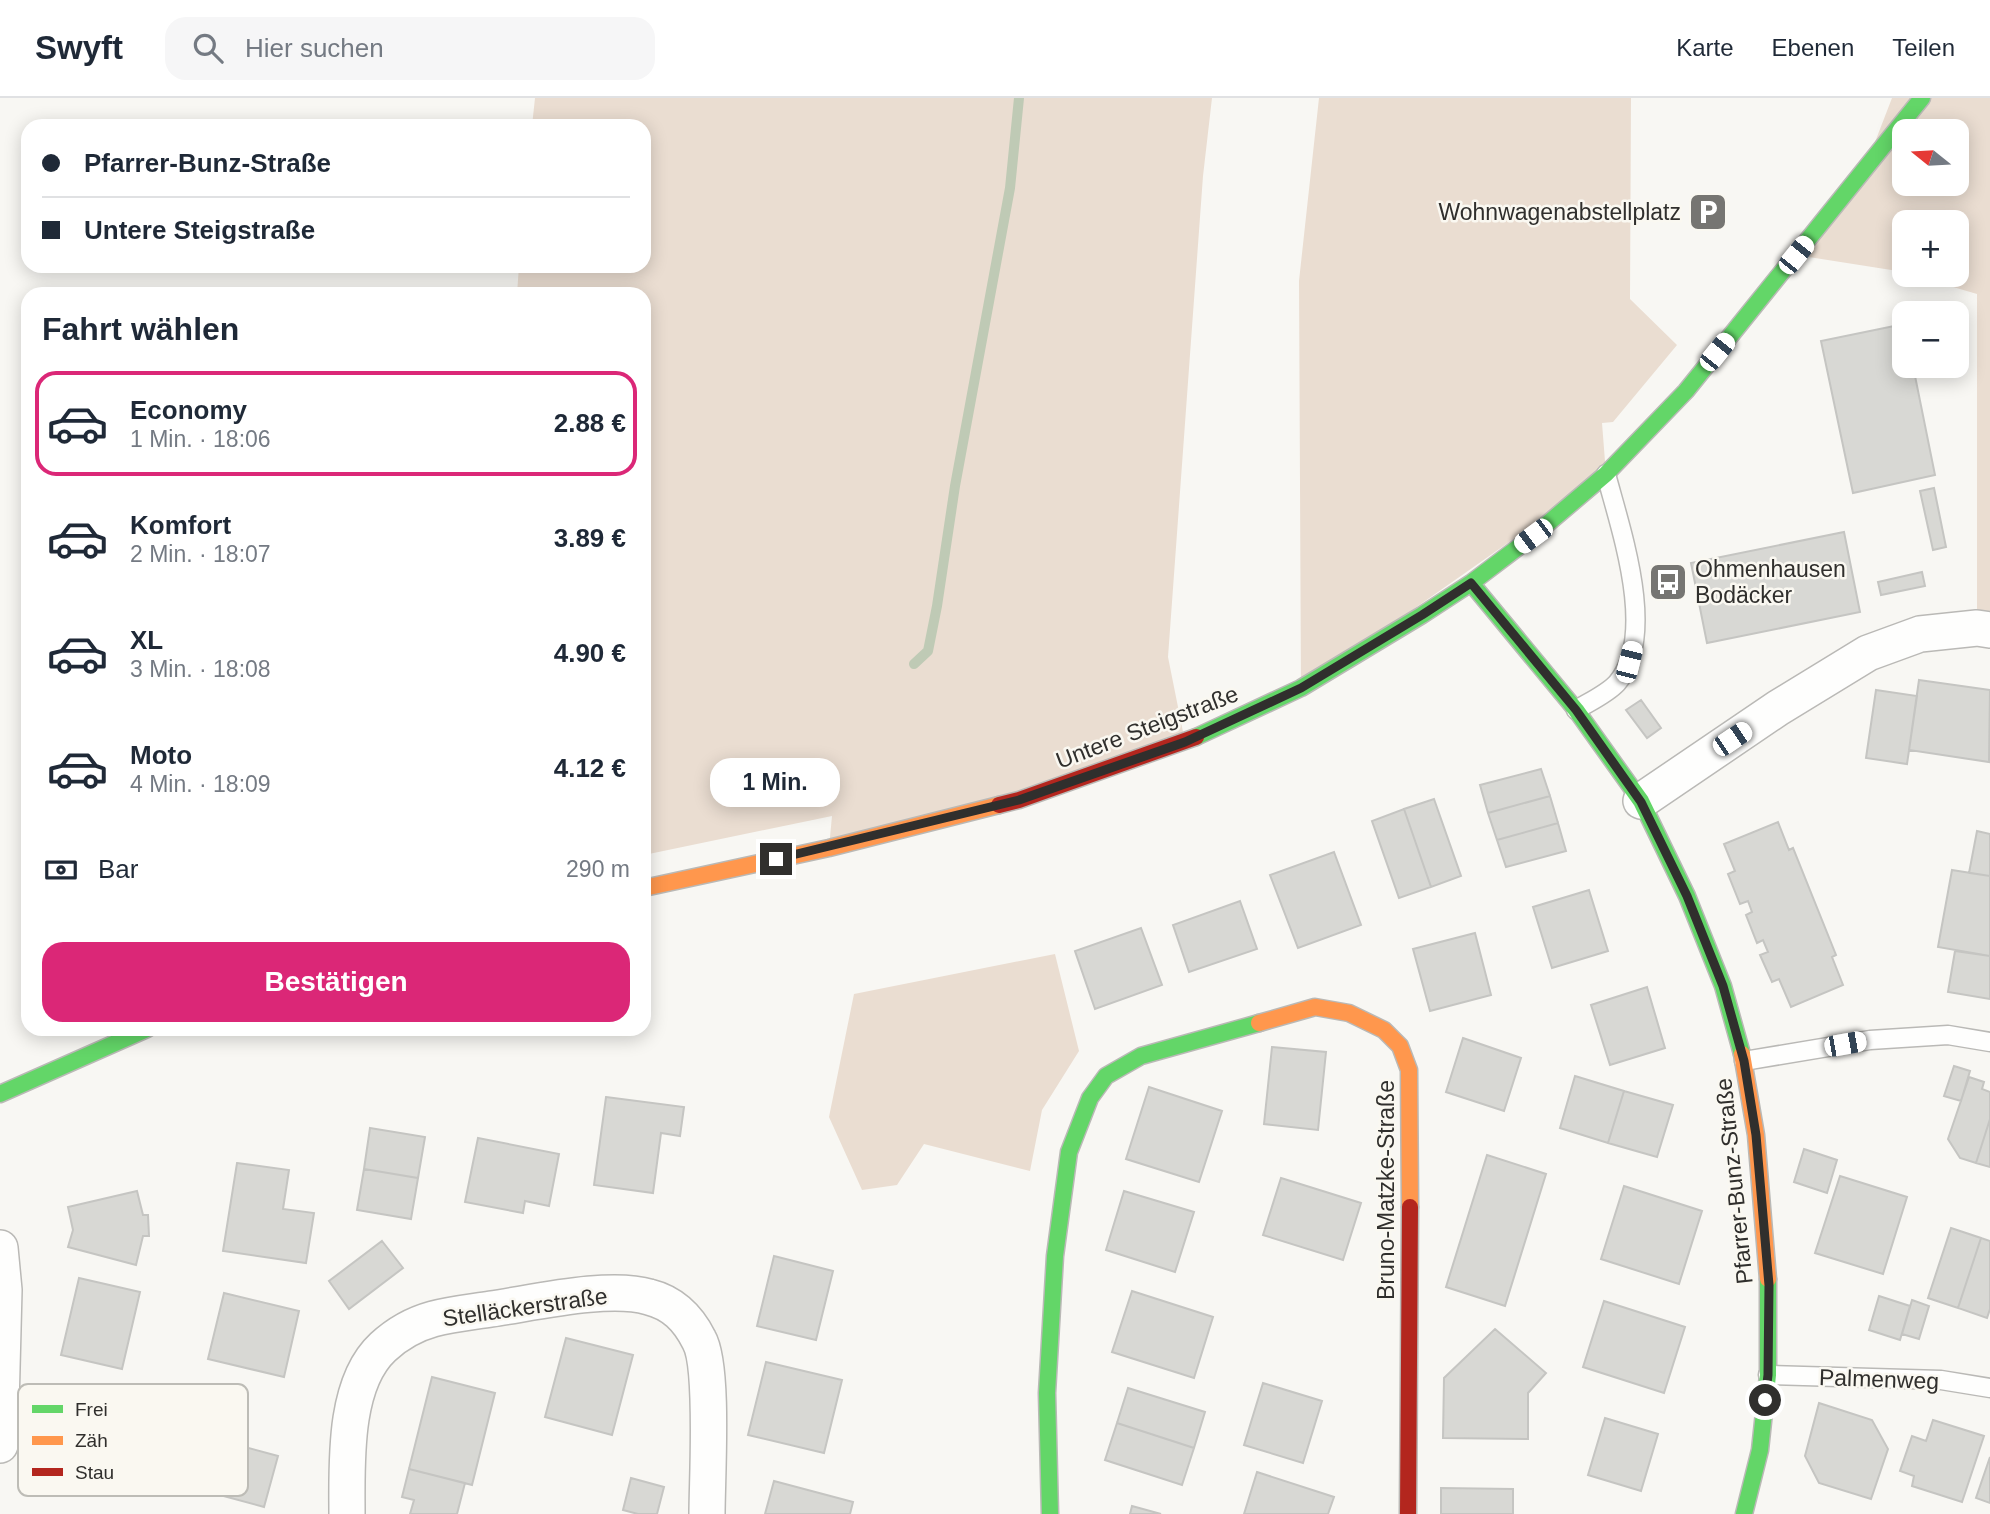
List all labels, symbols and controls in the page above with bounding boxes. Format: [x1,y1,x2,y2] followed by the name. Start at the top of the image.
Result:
[165,17,655,80] search box
[35,29,123,66] text: Swyft
[189,29,227,67] icon: search
[245,33,384,63] text: Hier suchen
[1676,34,1734,61] text: Karte
[1772,34,1854,61] text: Ebenen
[1892,34,1955,61] text: Teilen
[1892,119,1969,196] north arrow
[1892,119,1969,378] map controls
[84,148,331,178] text: Pfarrer-Bunz-Straße
[1687,191,1729,233] parking icon: Wohnwagenabstellplatz
[1438,199,1681,225] place label: Wohnwagenabstellplatz
[1892,210,1969,287] button: +
[84,215,315,245] text: Untere Steigstraße
[1775,232,1818,278] car
[1892,301,1969,378] button: −
[42,311,239,347] text: Fahrt wählen
[1696,329,1739,375] car
[46,392,109,455] icon: car
[130,395,247,425] text: Economy
[554,408,626,438] text: 2.88 €
[130,426,271,452] text: 1 Min. · 18:06
[46,507,109,570] icon: car
[130,510,231,540] text: Komfort
[1510,515,1557,557] car
[554,523,626,553] text: 3.89 €
[130,541,271,567] text: 2 Min. · 18:07
[1695,556,1846,608] place label: Ohmenhausen Bodäcker
[1647,561,1689,603] bus stop icon: Ohmenhausen Bodäcker
[46,622,109,685] icon: car
[130,625,163,655] text: XL
[554,638,626,668] text: 4.90 €
[1614,639,1645,685] car
[130,656,271,682] text: 3 Min. · 18:08
[1052,680,1242,774] street label: Untere Steigstraße
[1709,719,1756,759] car
[46,737,109,800] icon: car
[130,740,192,770] text: Moto
[554,753,626,783] text: 4.12 €
[711,758,841,806] callout: 1 Min.
[742,769,808,795] text: 1 Min.
[130,771,271,797] text: 4 Min. · 18:09
[760,843,792,875] route end
[42,851,80,889] icon: cash
[98,854,138,884] text: Bar
[566,856,630,882] text: 290 m
[42,942,630,1022] button: Bestätigen
[1823,1030,1868,1058] car
[1710,1077,1758,1285] street label: Pfarrer-Bunz-Straße
[1373,1080,1399,1300] street label: Bruno-Matzke-Straße
[441,1283,609,1331] street label: Stelläckerstraße
[1818,1364,1940,1394] street label: Palmenweg
[18,1384,248,1496] legend
[1749,1384,1781,1416] route start
[75,1399,108,1420] text: Frei
[75,1430,108,1451] text: Zäh
[75,1462,114,1483] text: Stau

